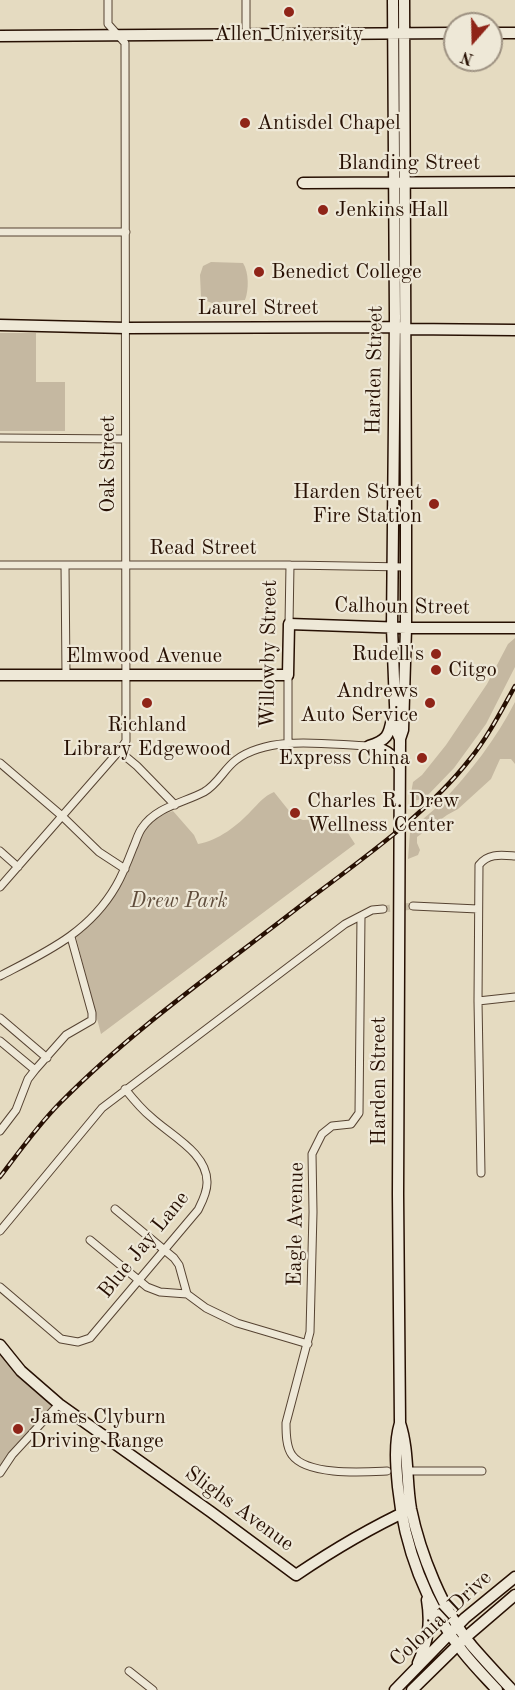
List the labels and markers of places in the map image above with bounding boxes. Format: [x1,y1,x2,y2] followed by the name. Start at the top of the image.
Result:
[282,5,296,19] marker: Allen University
[214,21,364,47] place label: Allen University
[257,110,401,136] place label: Antisdel Chapel
[238,116,252,130] marker: Antisdel Chapel
[335,197,449,223] place label: Jenkins Hall
[316,203,330,217] marker: Jenkins Hall
[271,259,422,285] place label: Benedict College
[252,265,266,279] marker: Benedict College
[293,479,422,529] place label: Harden Street Fire Station
[427,497,441,511] marker: Harden Street Fire Station
[352,641,424,667] place label: Rudell's
[429,647,443,661] marker: Rudell's
[448,657,497,683] place label: Citgo
[429,663,443,677] marker: Citgo
[300,678,418,728] place label: Andrews Auto Service
[140,696,154,710] marker: Richland Library Edgewood
[423,696,437,710] marker: Andrews Auto Service
[63,712,231,762] place label: Richland Library Edgewood
[278,745,410,771] place label: Express China
[415,751,429,765] marker: Express China
[307,788,460,838] place label: Charles R. Drew Wellness Center
[288,806,302,820] marker: Charles R. Drew Wellness Center
[30,1404,166,1454] place label: James Clyburn Driving Range
[11,1422,25,1436] marker: James Clyburn Driving Range

